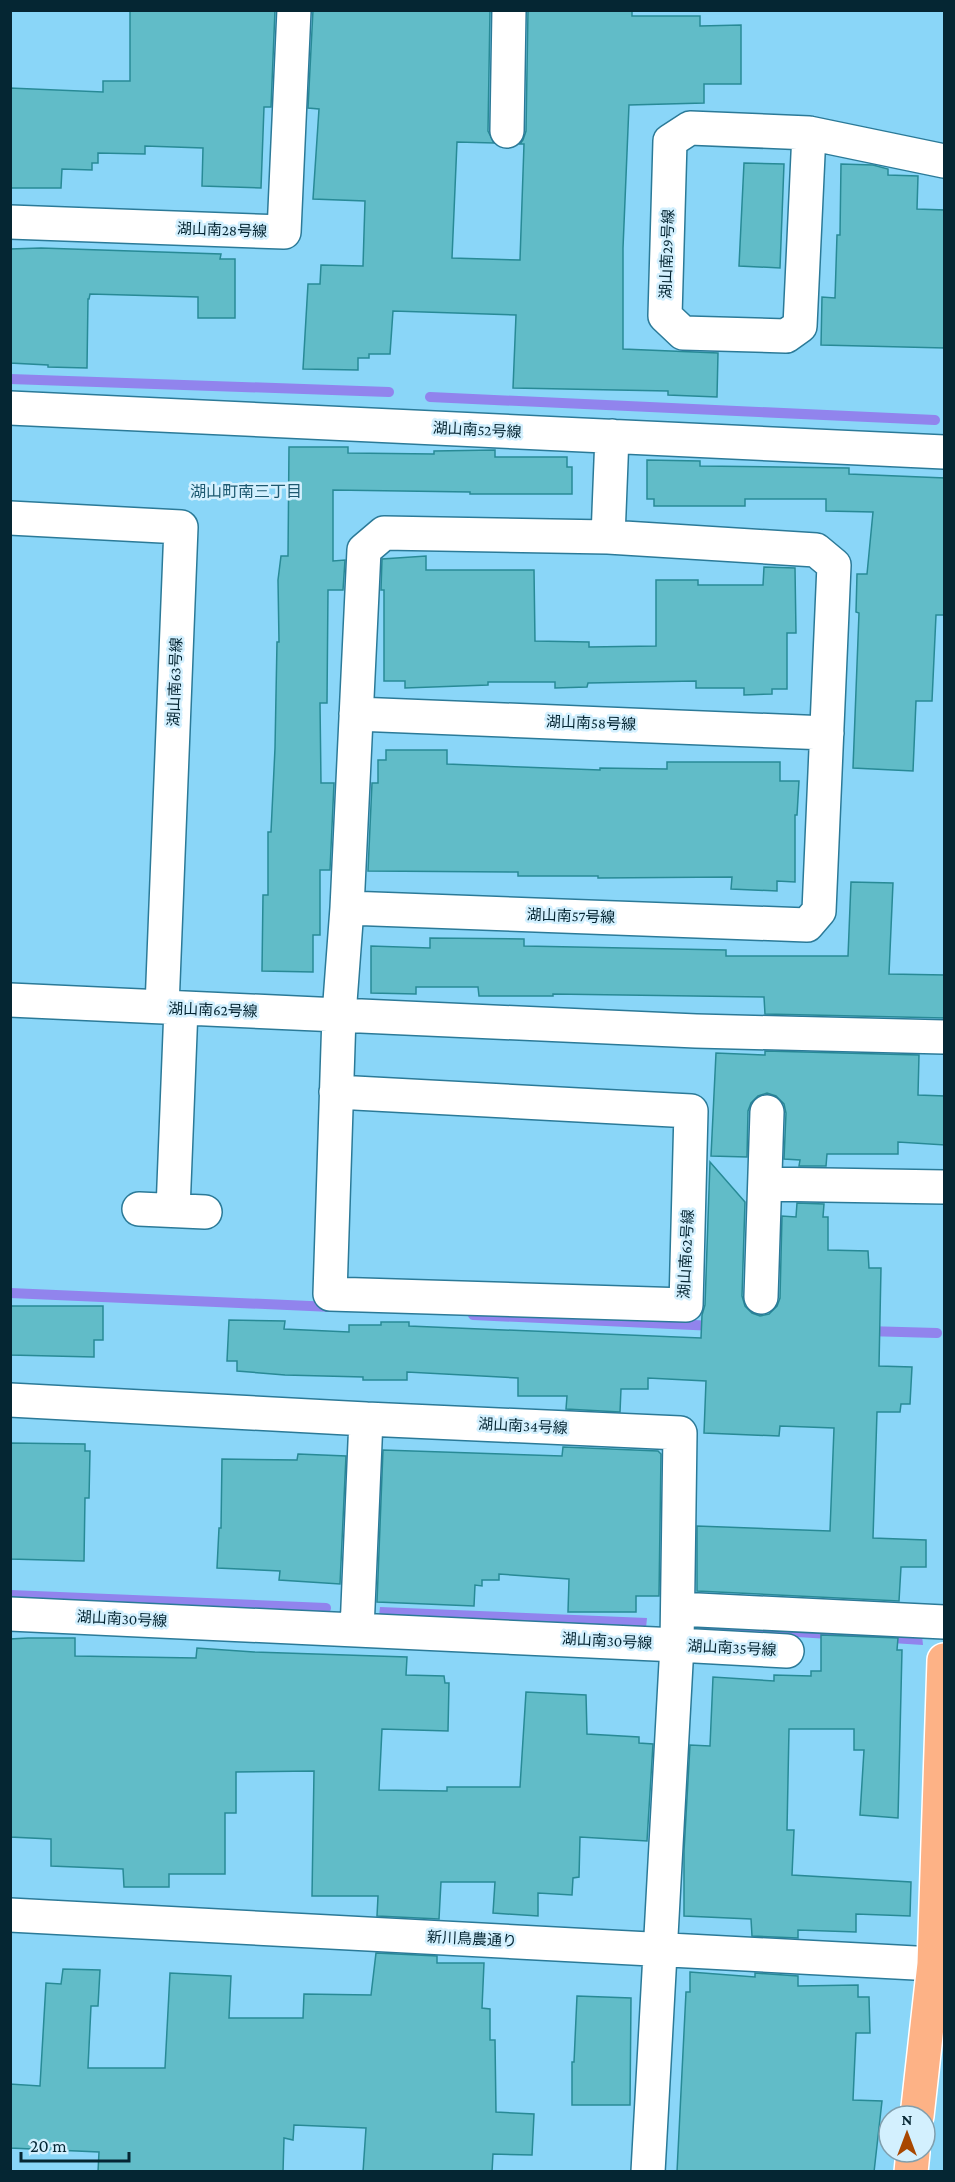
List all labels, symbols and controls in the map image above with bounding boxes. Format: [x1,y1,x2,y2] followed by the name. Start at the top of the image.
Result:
[657,209,677,299] street label: 湖山南29号線
[177,220,267,240] street label: 湖山南28号線
[432,420,522,440] street label: 湖山南52号線
[190,483,302,500] district label: 湖山町南三丁目
[165,637,185,727] street label: 湖山南63号線
[546,713,636,733] street label: 湖山南58号線
[526,906,616,926] street label: 湖山南57号線
[168,1000,258,1020] street label: 湖山南62号線
[676,1209,696,1299] street label: 湖山南62号線
[478,1416,568,1436] street label: 湖山南34号線
[76,1609,168,1629] street label: 湖山南30号線
[561,1631,653,1651] street label: 湖山南30号線
[687,1638,777,1658] street label: 湖山南35号線
[427,1929,517,1949] street label: 新川鳥農通り
[877,2104,937,2164] north arrow
[902,2111,913,2128] text: N
[21,2125,129,2163] scale bar
[30,2136,67,2156] text: 20 m

